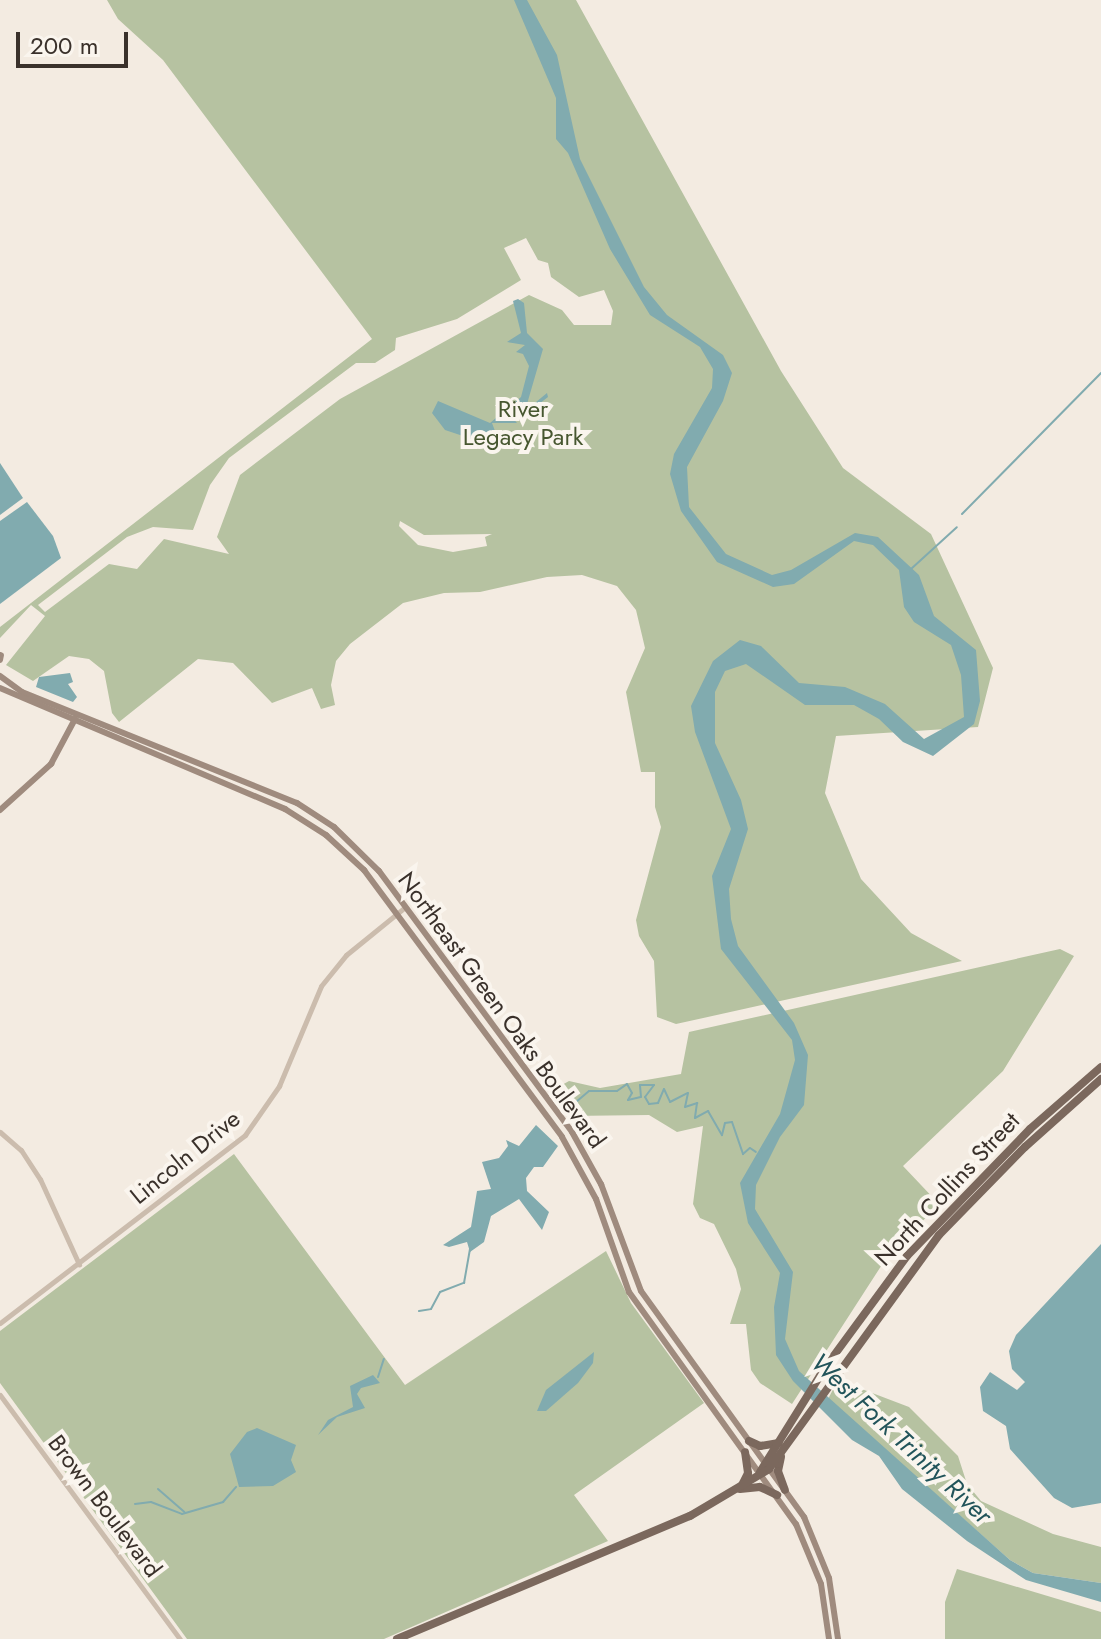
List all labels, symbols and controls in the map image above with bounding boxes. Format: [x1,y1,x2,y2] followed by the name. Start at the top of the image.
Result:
[20,16,132,66] scale bar
[30,28,98,63] text: 200 m
[463,395,583,451] park label: River Legacy Park
[392,866,612,1154] street label: Northeast Green Oaks Boulevard
[124,1104,246,1210] street label: Lincoln Drive
[869,1106,1025,1272] street label: North Collins Street
[804,1347,998,1531] water label: West Fork Trinity River
[42,1429,168,1583] street label: Brown Boulevard

